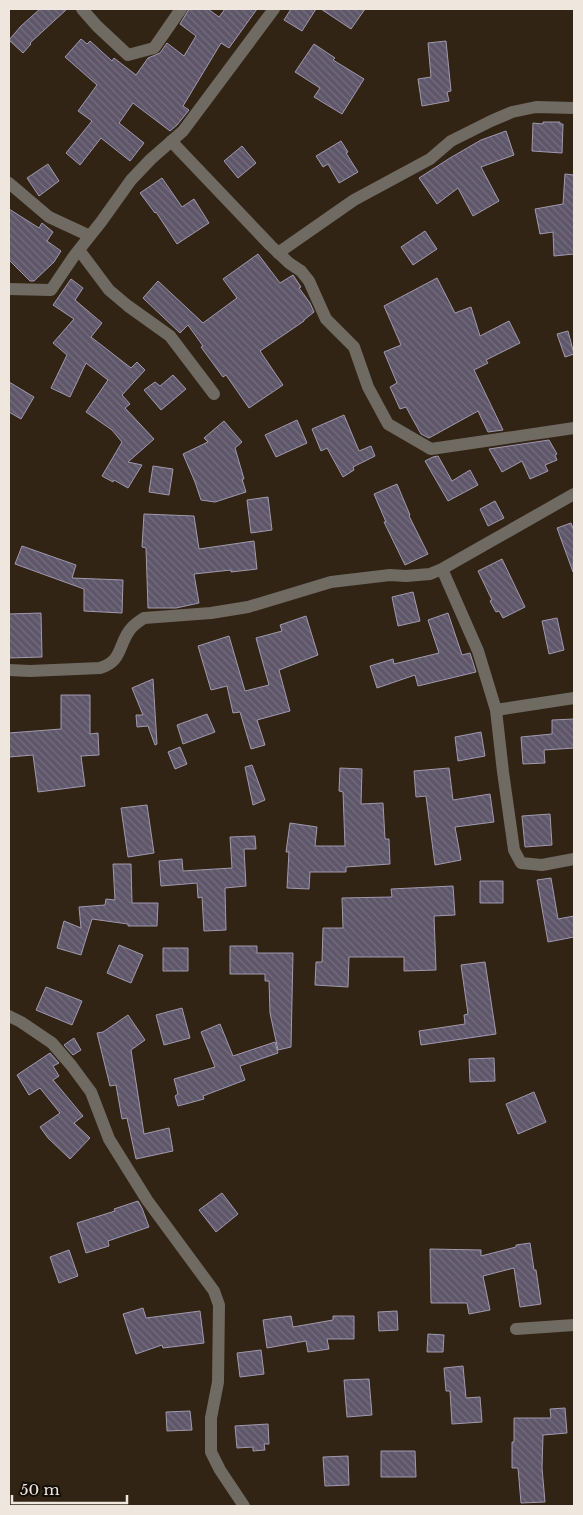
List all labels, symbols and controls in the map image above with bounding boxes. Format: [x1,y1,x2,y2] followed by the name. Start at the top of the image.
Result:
[12,1472,128,1504] scale bar
[20,1480,60,1499] text: 50 m

